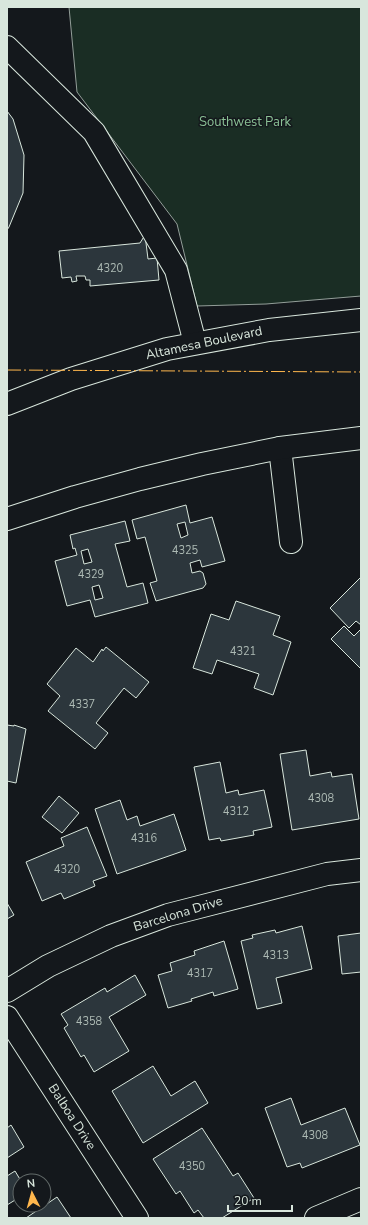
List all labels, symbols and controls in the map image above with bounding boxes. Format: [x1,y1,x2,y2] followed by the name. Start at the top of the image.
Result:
[199,113,292,131] park label: Southwest Park
[97,261,124,276] house number: 4320
[144,322,264,364] street label: Altamesa Boulevard
[172,543,199,558] house number: 4325
[78,567,104,582] house number: 4329
[230,644,256,659] house number: 4321
[69,697,95,712] house number: 4337
[308,791,335,806] house number: 4308
[223,804,249,819] house number: 4312
[131,831,158,846] house number: 4316
[54,862,81,877] house number: 4320
[131,892,225,936] street label: Barcelona Drive
[263,948,289,963] house number: 4313
[187,966,213,981] house number: 4317
[76,1014,103,1029] house number: 4358
[44,1080,100,1154] street label: Balboa Drive
[302,1128,329,1143] house number: 4308
[179,1159,206,1174] house number: 4350
[12,1173,52,1213] north arrow
[26,1176,36,1191] text: N
[228,1187,292,1213] scale bar
[234,1193,262,1209] text: 20 m

